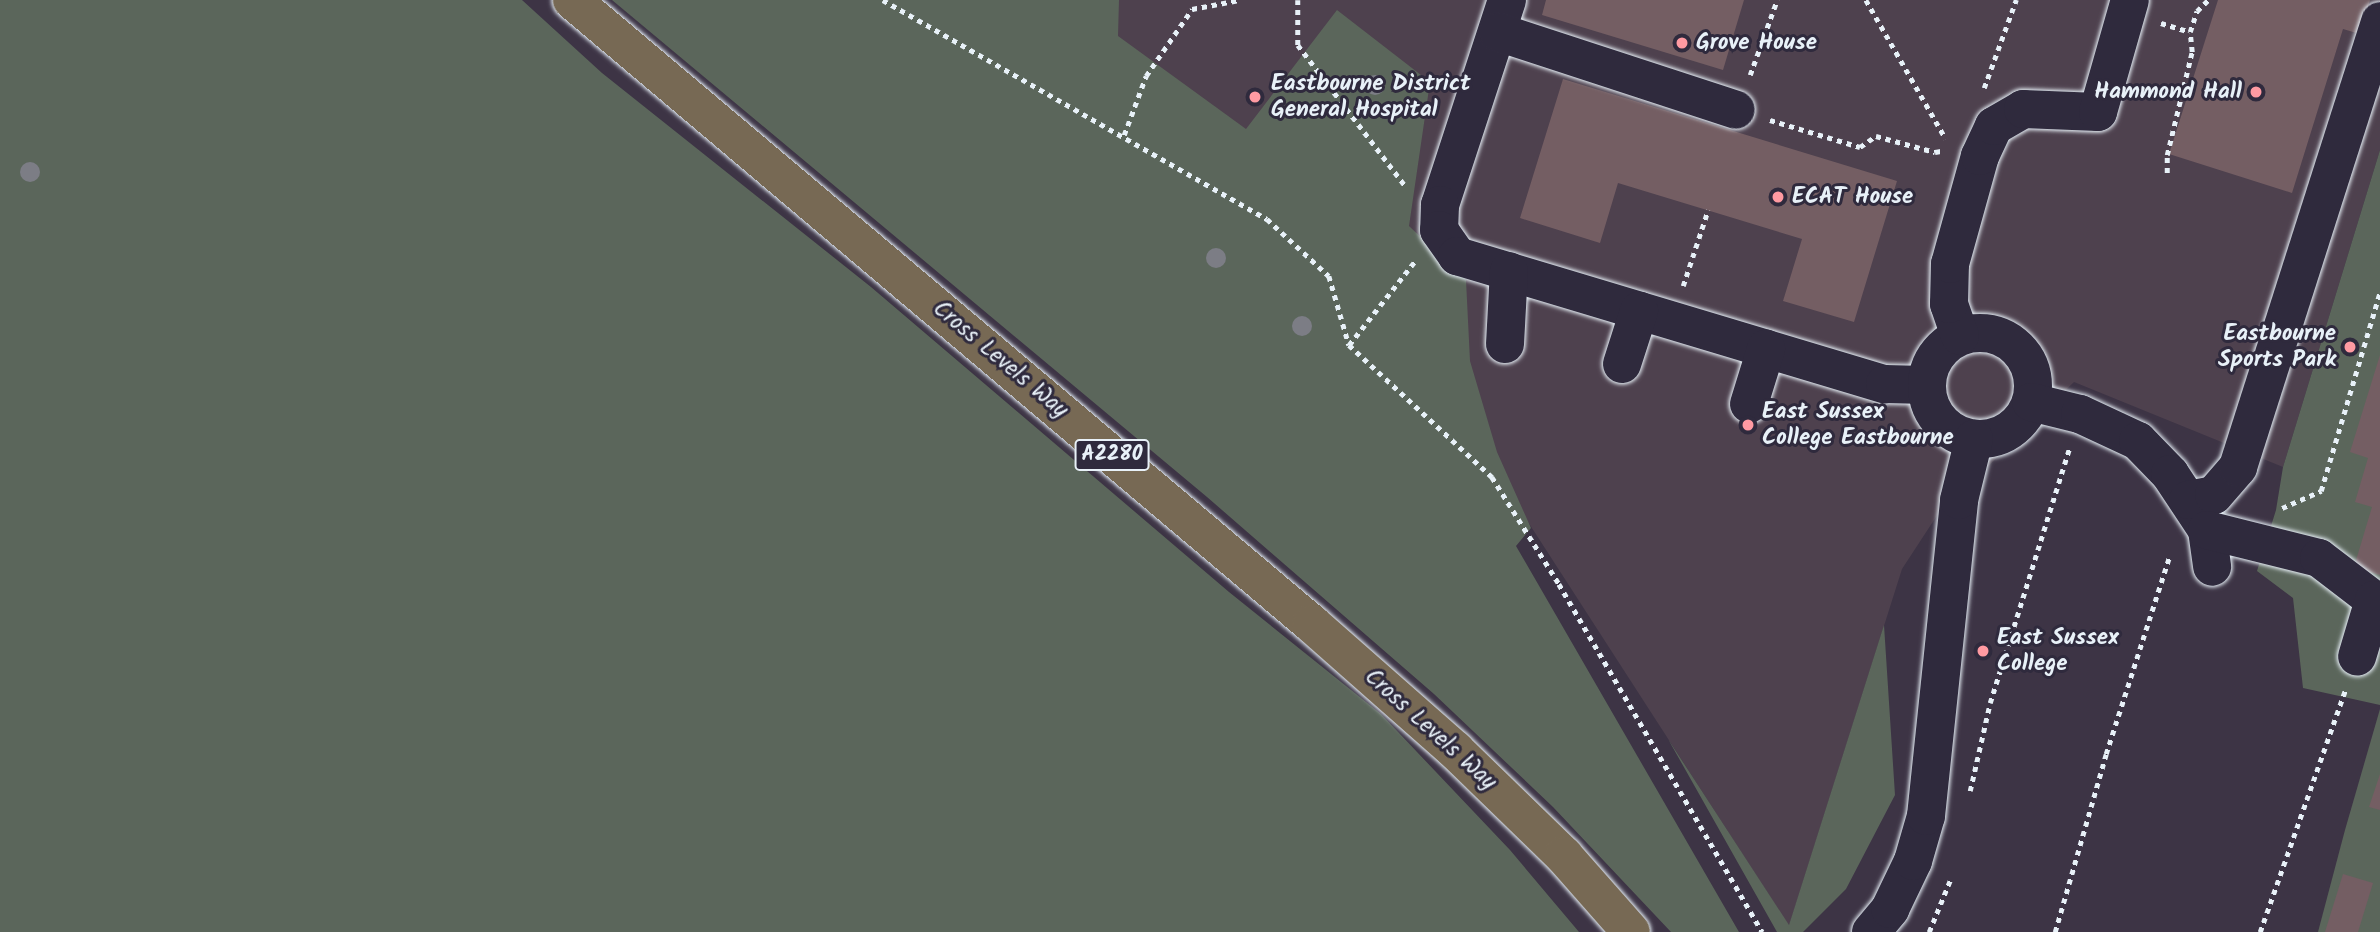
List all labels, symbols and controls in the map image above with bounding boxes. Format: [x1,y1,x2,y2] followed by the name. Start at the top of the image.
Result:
[1696,29,1817,57] place label: Grove House
[1674,35,1690,51] marker: Grove House
[1271,70,1471,124] place label: Eastbourne District General Hospital
[2094,78,2242,106] place label: Hammond Hall
[2248,84,2264,100] marker: Hammond Hall
[1245,87,1265,107] marker: Eastbourne District General Hospital
[1792,183,1913,211] place label: ECAT House
[1770,189,1786,205] marker: ECAT House
[927,295,1073,425] street label: Cross Levels Way
[2218,320,2336,374] place label: Eastbourne Sports Park
[2342,339,2358,355] marker: Eastbourne Sports Park
[1762,398,1954,452] place label: East Sussex College Eastbourne
[1740,417,1756,433] marker: East Sussex College Eastbourne
[1074,438,1150,472] road number: A2280
[1997,624,2119,678] place label: East Sussex College
[1975,643,1991,659] marker: East Sussex College
[1358,664,1502,796] street label: Cross Levels Way

